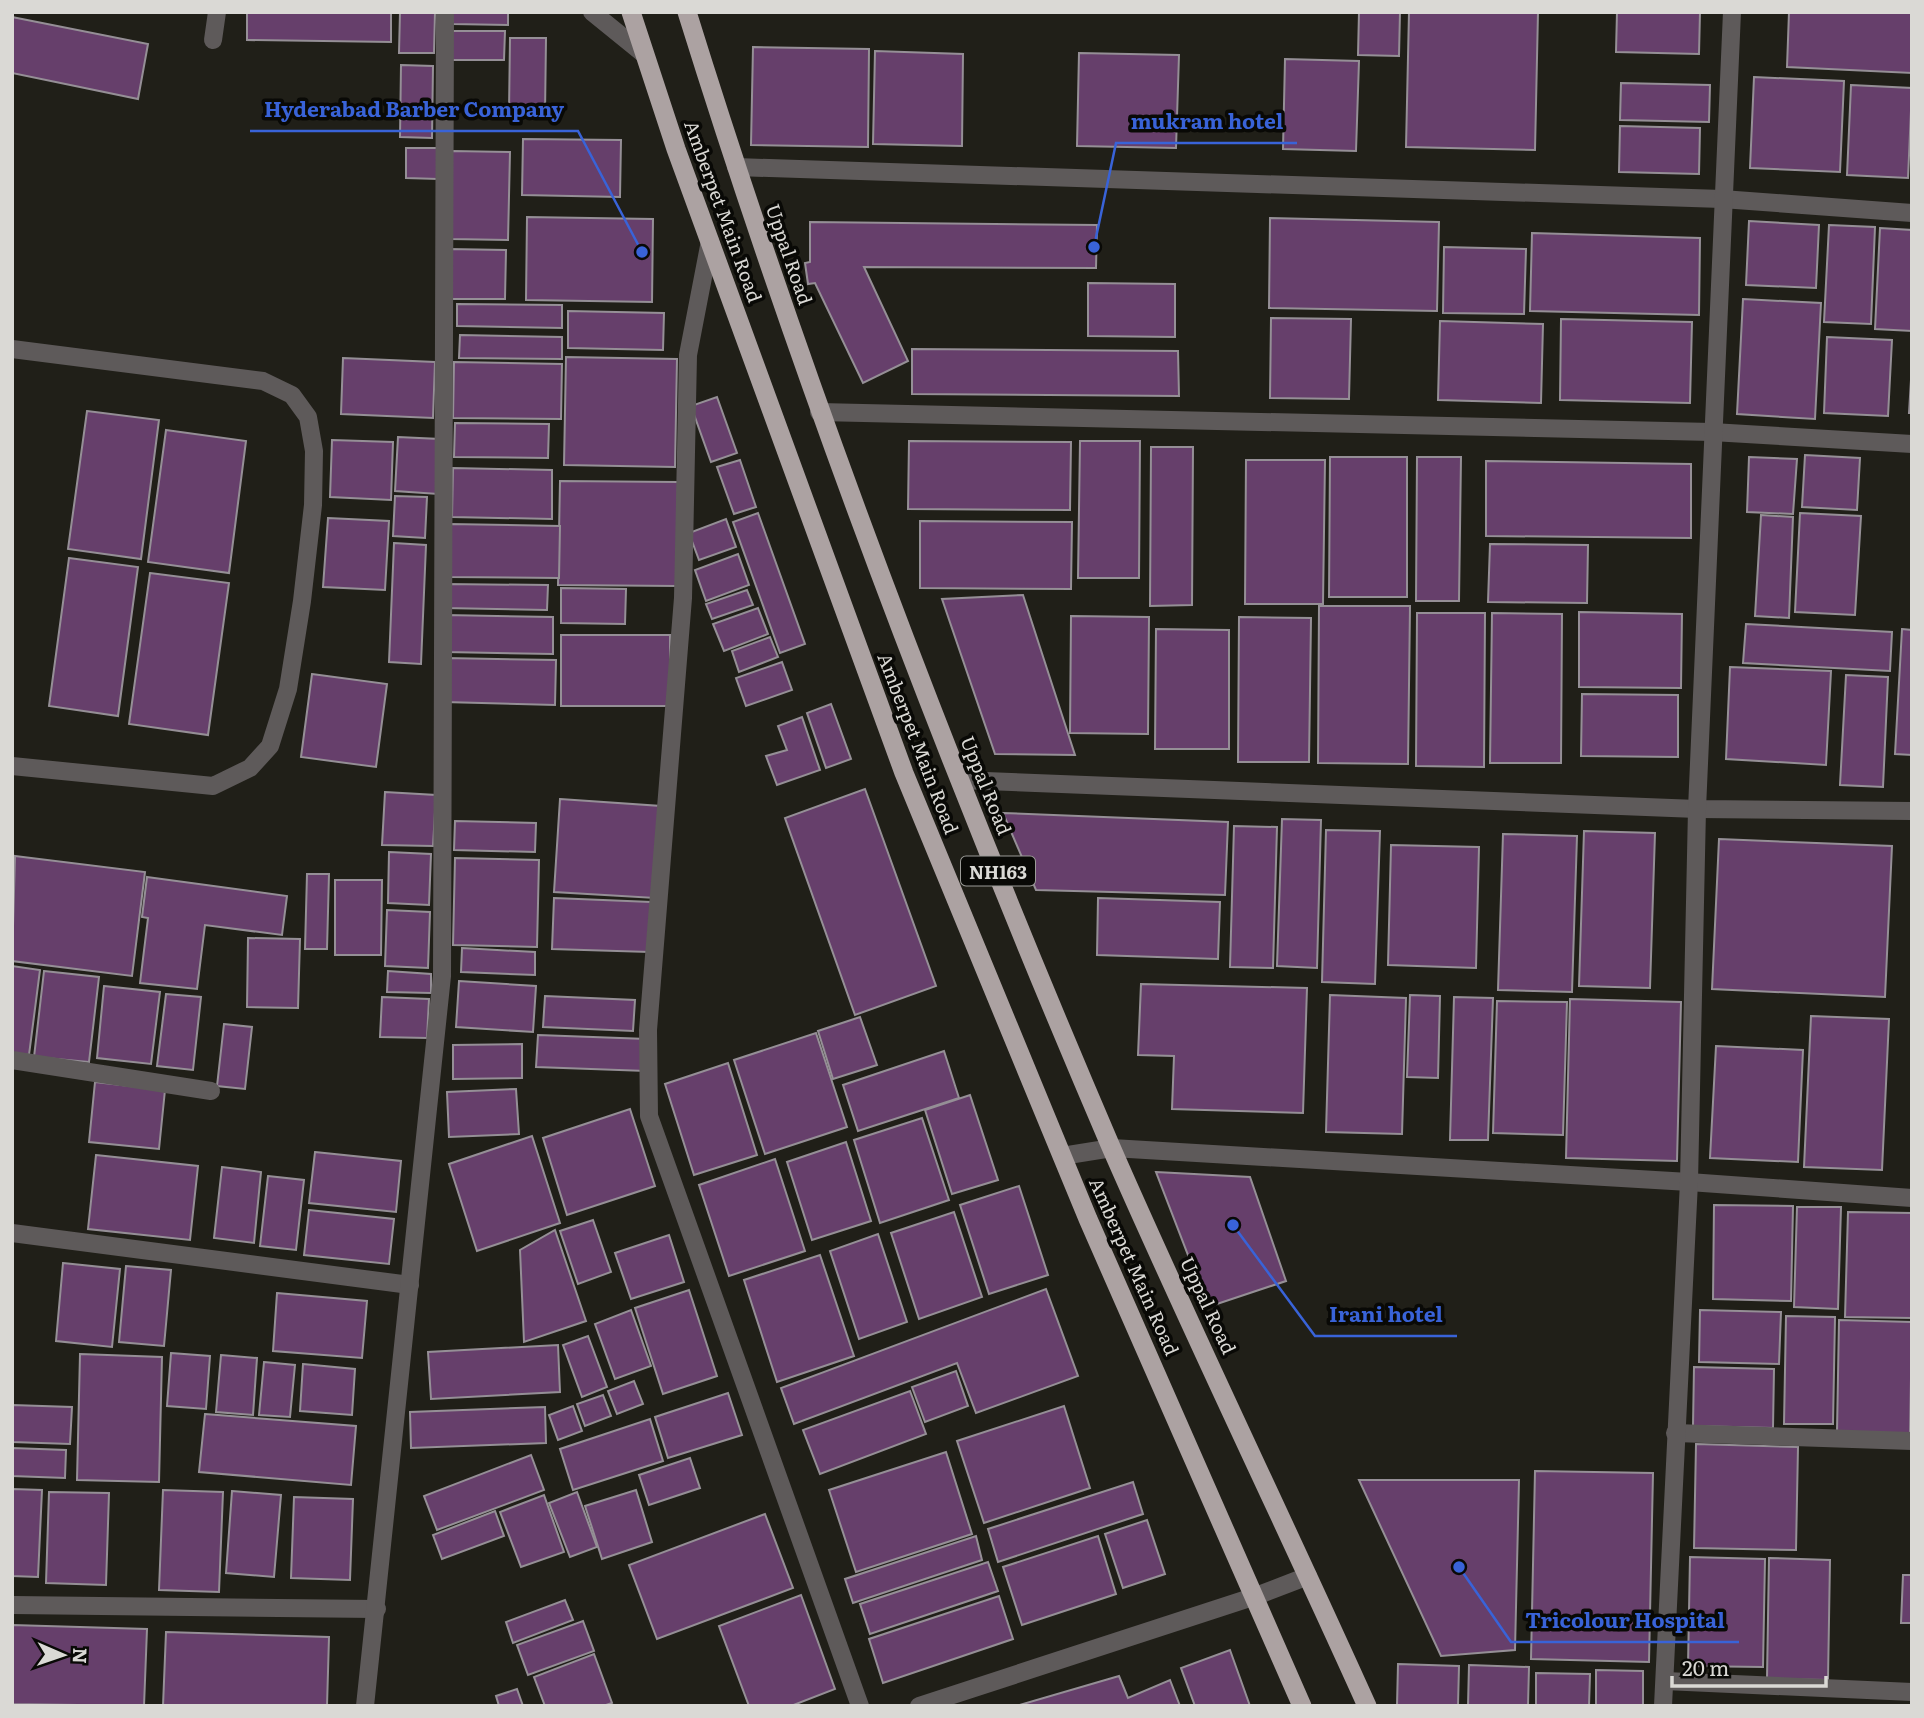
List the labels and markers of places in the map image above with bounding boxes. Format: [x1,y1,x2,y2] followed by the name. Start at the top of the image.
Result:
[250,89,578,131] callout: Hyderabad Barber Company
[1116,101,1297,143] callout: mukram hotel
[1315,1294,1457,1336] callout: Irani hotel
[1511,1600,1739,1642] callout: Tricolour Hospital

